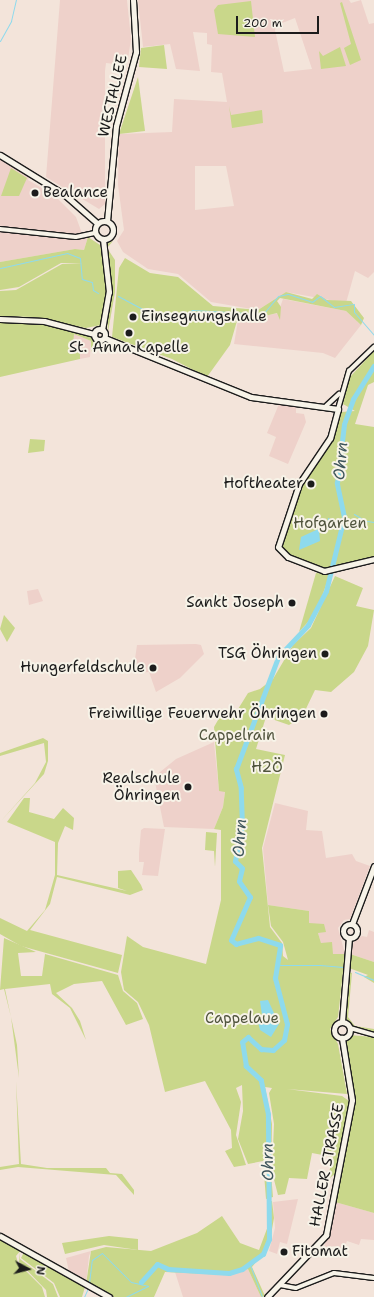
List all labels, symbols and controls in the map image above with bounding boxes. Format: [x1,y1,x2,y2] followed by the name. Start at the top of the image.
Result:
[238,8,321,34] scale bar
[243,15,282,31] text: 200 m
[95,53,131,139] street label: WESTALLEE
[43,184,108,202] place label: Bealance
[30,188,40,198] marker: Bealance
[141,308,267,326] place label: Einsegnungshalle
[128,312,138,322] marker: Einsegnungshalle
[124,328,134,338] marker: St. Anna Kapelle
[69,339,189,357] place label: St. Anna Kapelle
[330,441,352,481] water label: Ohrn
[223,475,303,493] place label: Hoftheater
[306,479,316,489] marker: Hoftheater
[293,515,367,533] park label: Hofgarten
[186,594,284,612] place label: Sankt Joseph
[287,598,297,608] marker: Sankt Joseph
[218,645,317,663] place label: TSG Öhringen
[320,649,330,659] marker: TSG Öhringen
[20,659,145,677] place label: Hungerfeldschule
[148,663,158,673] marker: Hungerfeldschule
[89,705,316,723] place label: Freiwillige Feuerwehr Öhringen
[319,709,329,719] marker: Freiwillige Feuerwehr Öhringen
[199,727,275,745] park label: Cappelrain
[251,759,283,777] park label: H2Ö
[103,769,180,804] place label: Realschule Öhringen
[183,782,193,792] marker: Realschule Öhringen
[229,818,251,858] water label: Ohrn
[205,1010,279,1028] park label: Cappelaue
[306,1102,348,1228] street label: HALLER STRASSE
[258,1143,278,1181] water label: Ohrn
[292,1243,348,1261] place label: Fitomat
[279,1247,289,1257] marker: Fitomat
[8,1249,48,1289] north arrow
[32,1265,48,1276] text: N

